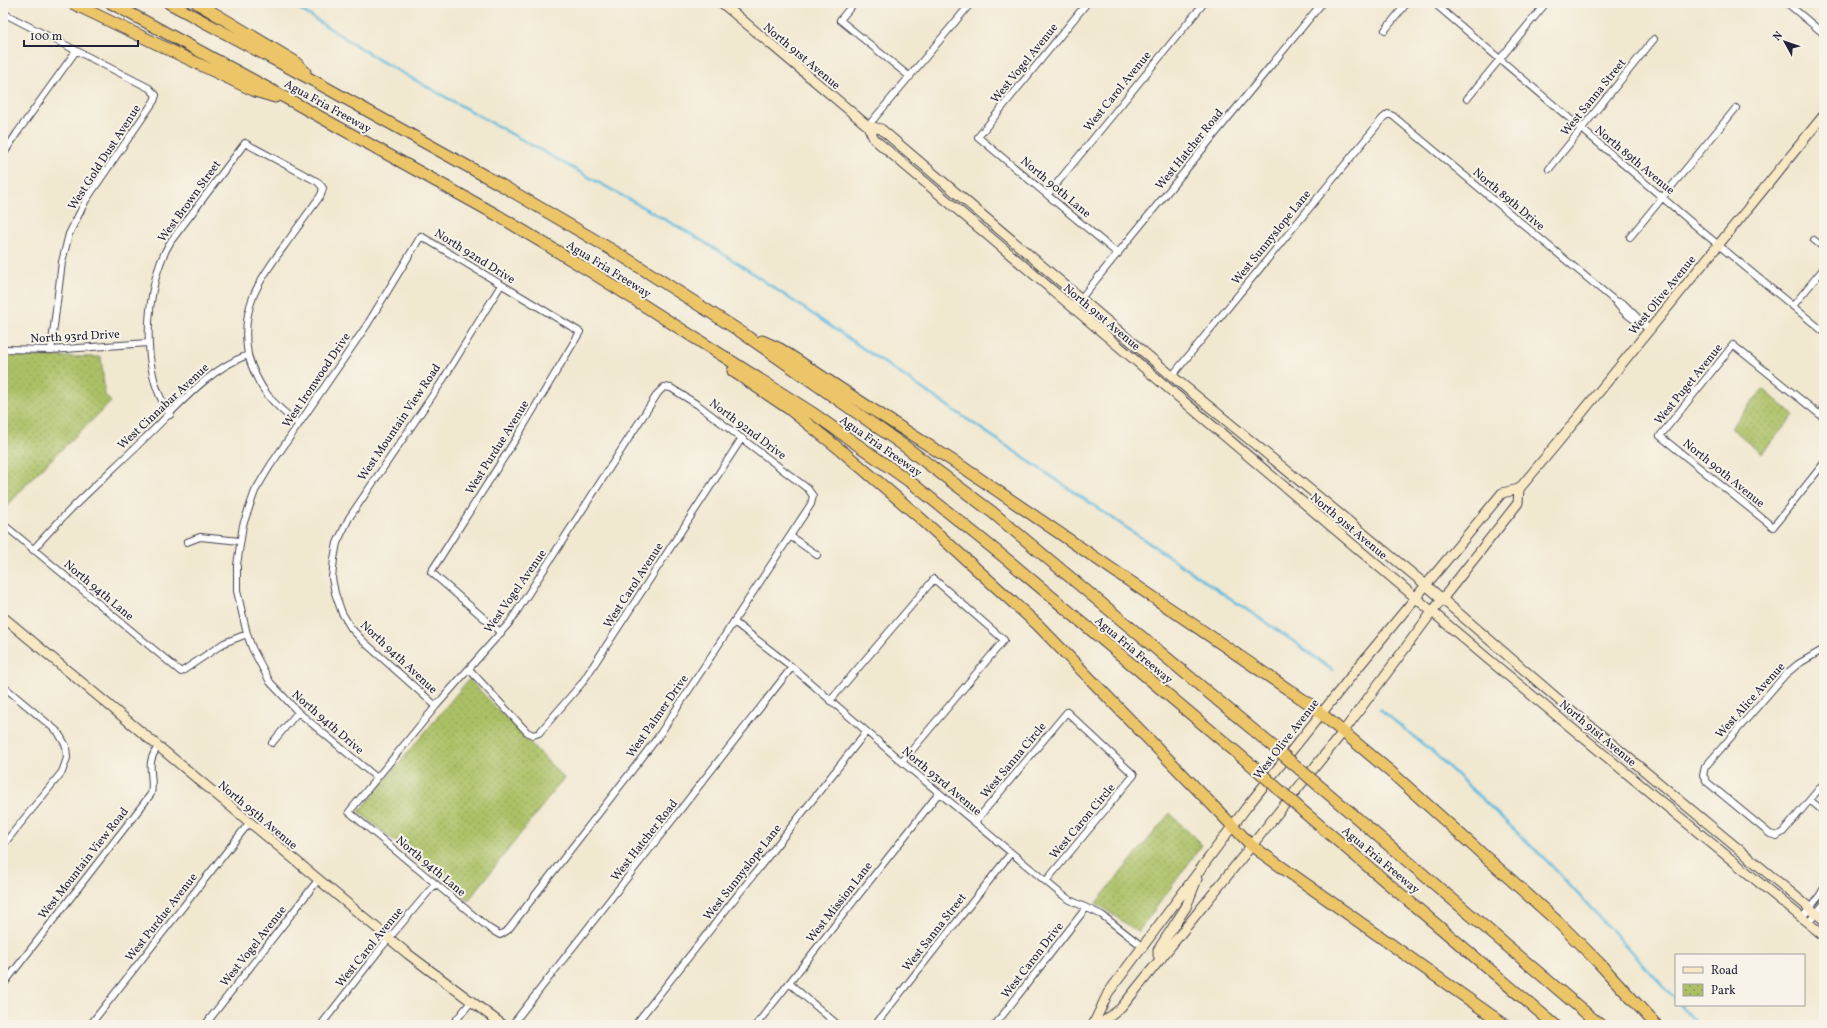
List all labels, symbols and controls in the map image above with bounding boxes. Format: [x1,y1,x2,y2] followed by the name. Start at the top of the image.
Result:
[759,20,843,94] street label: North 91st Avenue
[988,20,1062,107] street label: West Vogel Avenue
[24,22,138,48] scale bar
[1765,22,1805,62] north arrow
[30,29,63,45] text: 100 m
[1770,29,1787,44] text: N
[1080,48,1155,135] street label: West Carol Avenue
[1558,56,1630,140] street label: West Sanna Street
[281,76,374,138] street label: Agua Fria Freeway
[65,101,145,213] street label: West Gold Dust Avenue
[1152,106,1228,193] street label: West Hatcher Road
[1591,123,1678,199] street label: North 89th Avenue
[1017,154,1094,222] street label: North 90th Lane
[155,157,225,246] street label: West Brown Street
[1469,165,1548,235] street label: North 89th Drive
[1228,187,1315,288] street label: West Sunnyslope Lane
[431,226,518,288] street label: North 92nd Drive
[563,237,654,303] street label: Agua Fria Freeway
[1626,252,1700,339] street label: West Olive Avenue
[1059,281,1143,355] street label: North 91st Avenue
[30,327,121,347] street label: North 93rd Drive
[279,330,355,431] street label: West Ironwood Drive
[1651,341,1727,428] street label: West Puget Avenue
[115,360,213,453] street label: West Cinnabar Avenue
[355,361,445,484] street label: West Mountain View Road
[706,396,789,464] street label: North 92nd Drive
[462,397,533,498] street label: West Purdue Avenue
[836,412,925,482] street label: Agua Fria Freeway
[1679,436,1768,512] street label: North 90th Avenue
[1306,490,1390,564] street label: North 91st Avenue
[600,539,668,631] street label: West Carol Avenue
[481,546,551,637] street label: West Vogel Avenue
[60,557,137,625] street label: North 94th Lane
[1091,613,1176,688] street label: Agua Fria Freeway
[356,618,441,698] street label: North 94th Avenue
[1712,659,1789,742] street label: West Alice Avenue
[623,672,693,761] street label: West Palmer Drive
[288,687,367,759] street label: North 94th Drive
[1250,696,1323,783] street label: West Olive Avenue
[1555,697,1639,771] street label: North 91st Avenue
[977,719,1051,802] street label: West Sanna Circle
[898,744,985,820] street label: North 93rd Avenue
[214,778,301,854] street label: North 95th Avenue
[1046,780,1119,863] street label: West Caron Circle
[608,796,682,885] street label: West Hatcher Road
[35,804,133,923] street label: West Mountain View Road
[700,821,786,924] street label: West Sunnyslope Lane
[1338,823,1423,898] street label: Agua Fria Freeway
[392,833,469,901] street label: North 94th Lane
[803,859,877,946] street label: West Mission Lane
[122,870,202,965] street label: West Purdue Avenue
[899,890,970,975] street label: West Sanna Street
[217,903,291,990] street label: West Vogel Avenue
[332,904,407,991] street label: West Carol Avenue
[998,919,1068,1002] street label: West Caron Drive
[1675,954,1805,1006] legend
[1711,963,1738,979] text: Road
[1711,983,1736,999] text: Park

